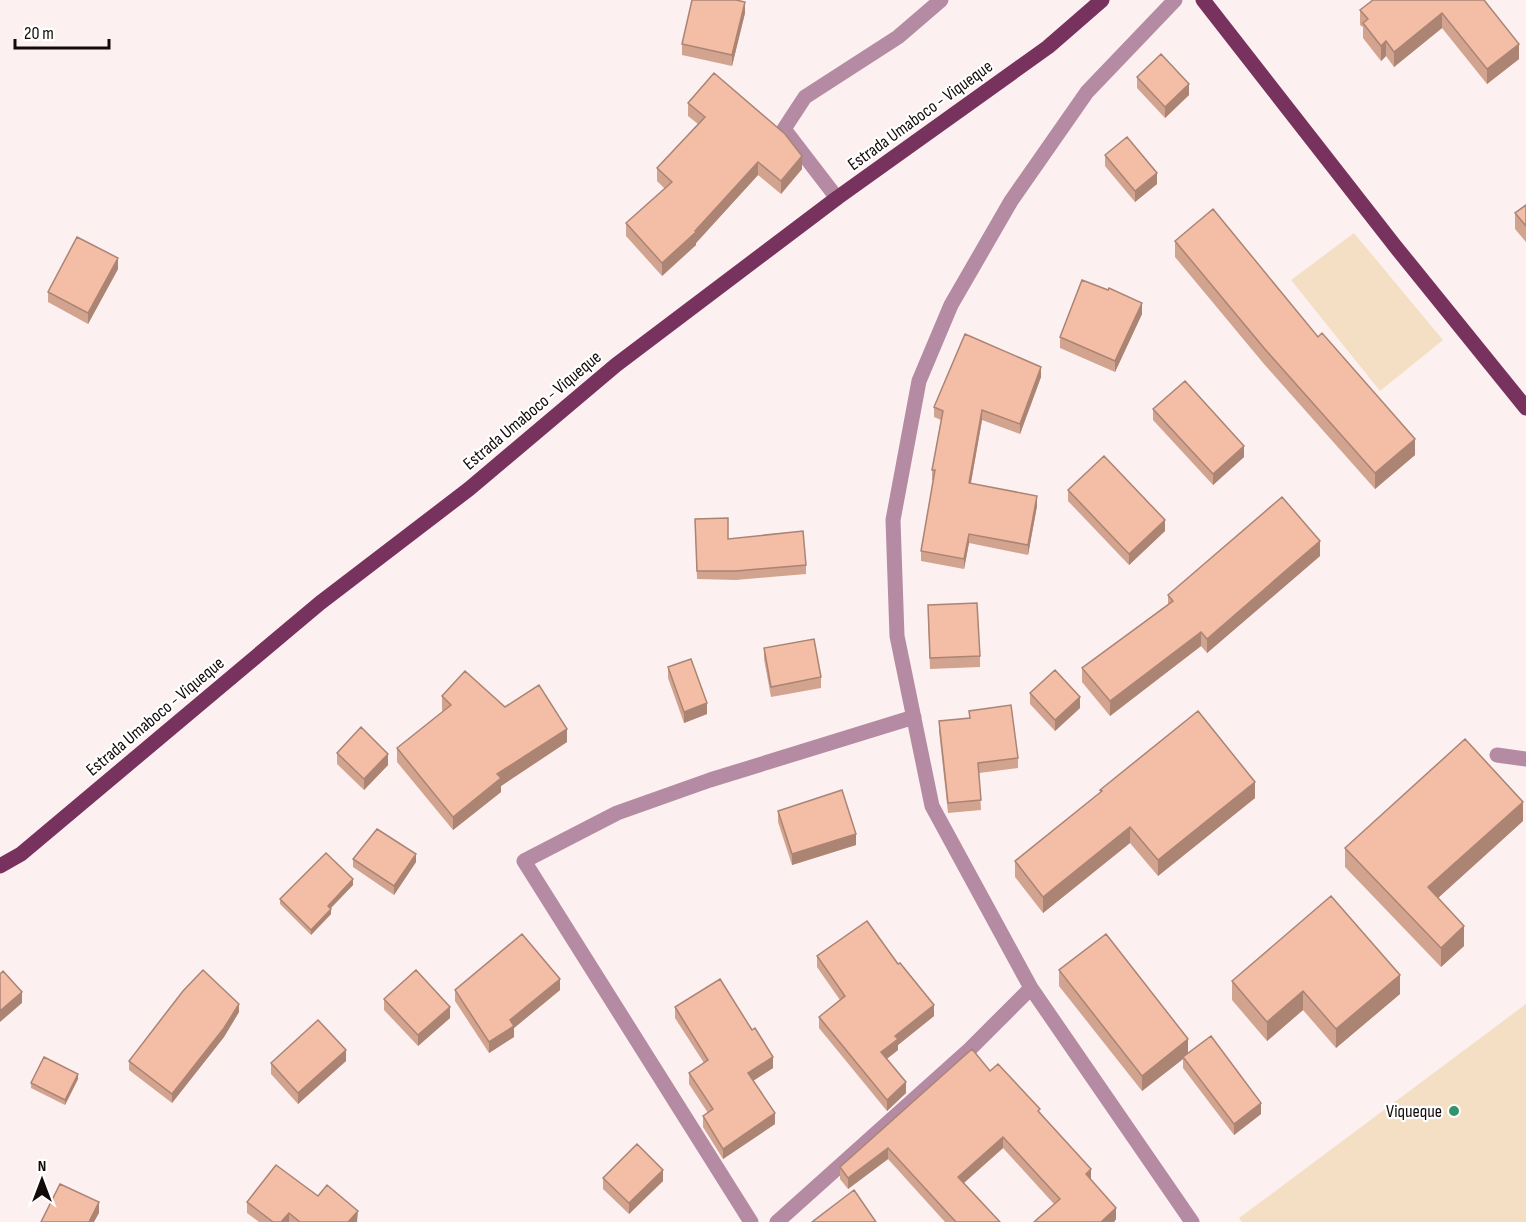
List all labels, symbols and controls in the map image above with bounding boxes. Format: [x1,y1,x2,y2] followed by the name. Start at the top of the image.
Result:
[15,12,110,50] scale bar
[24,23,54,44] text: 20 m
[844,56,997,175] street label: Estrada Umaboco - Viqueque
[459,347,606,474] street label: Estrada Umaboco - Viqueque
[82,653,229,780] street label: Estrada Umaboco - Viqueque
[1386,1101,1442,1122] place label: Viqueque
[1447,1104,1461,1118] marker: Viqueque
[12,1150,72,1210] north arrow
[38,1157,46,1176] text: N

